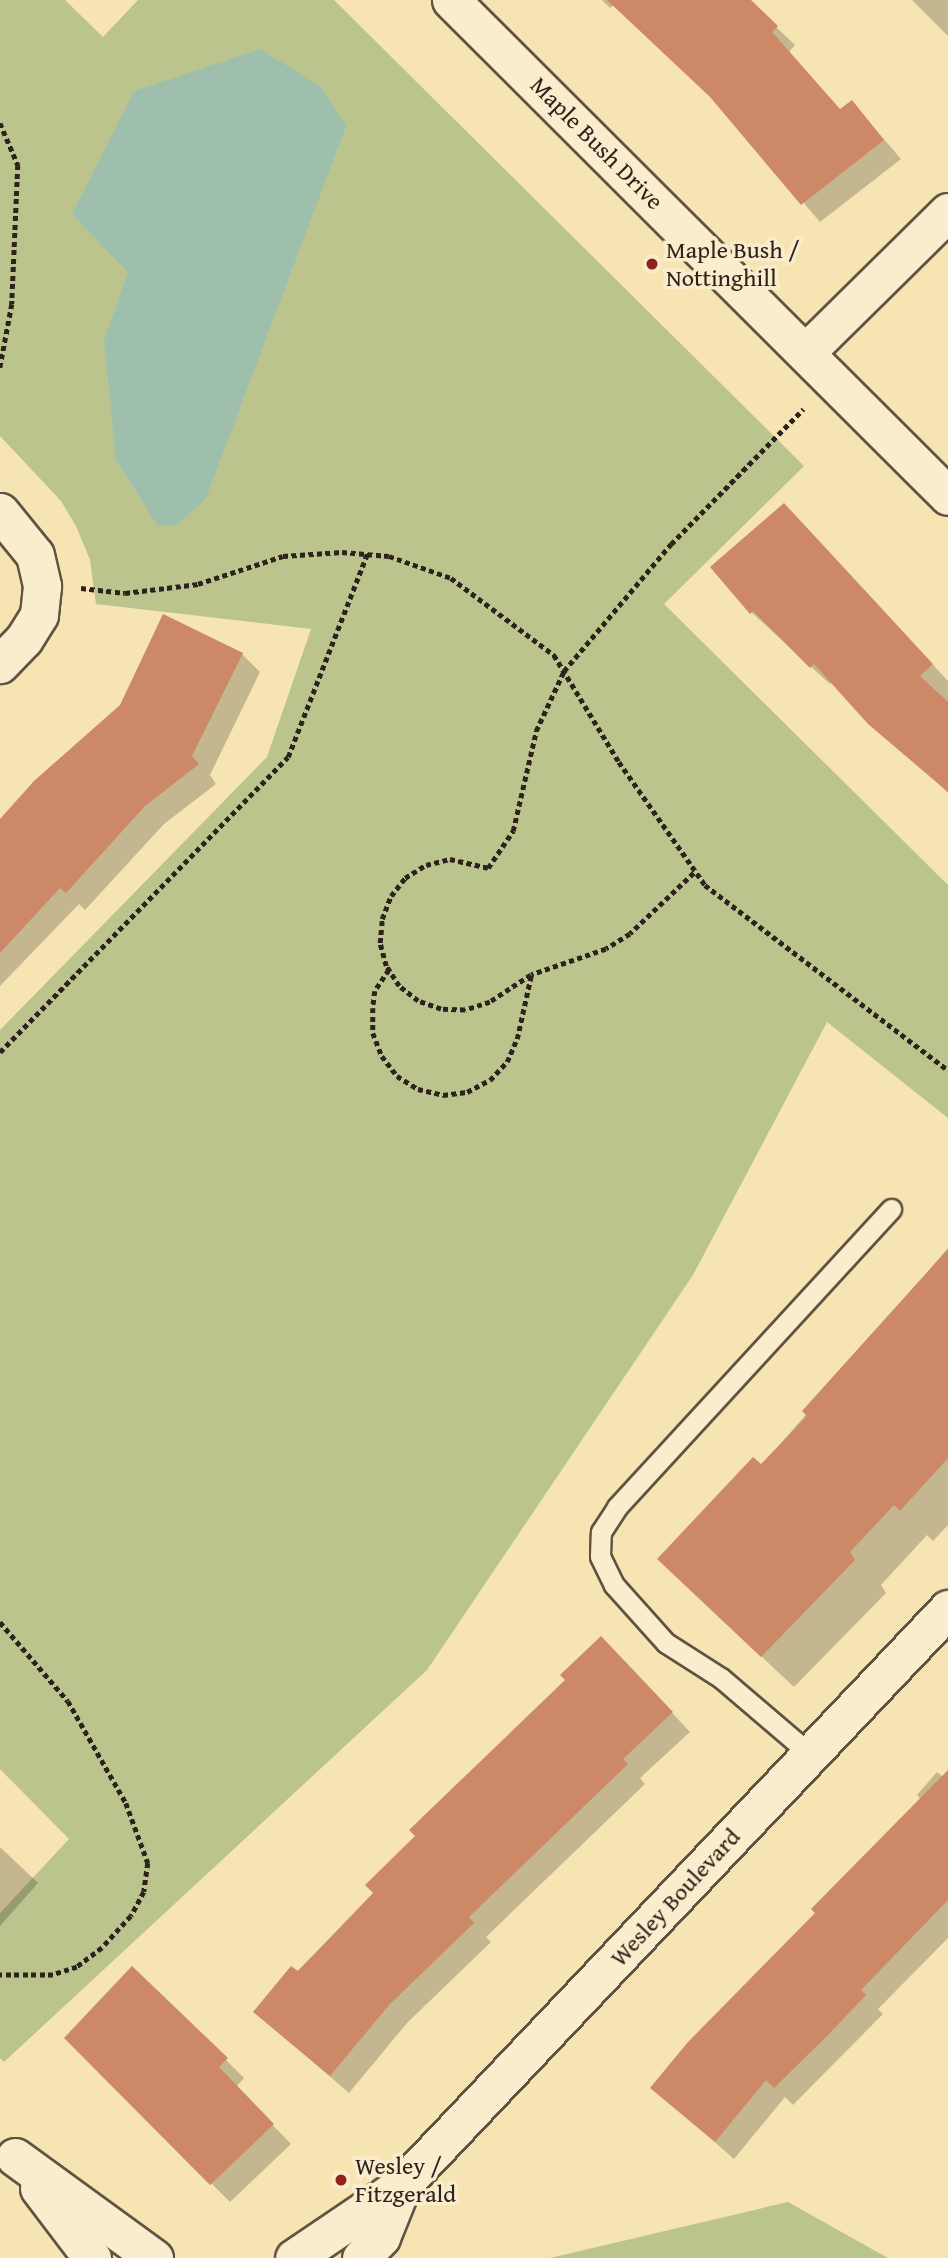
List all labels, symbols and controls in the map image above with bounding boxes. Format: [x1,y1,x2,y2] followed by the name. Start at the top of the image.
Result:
[525,71,669,215] street label: Maple Bush Drive
[666,236,799,292] place label: Maple Bush / Nottinghill
[644,256,660,272] marker: Maple Bush / Nottinghill
[604,1822,746,1972] street label: Wesley Boulevard
[355,2152,456,2208] place label: Wesley / Fitzgerald
[333,2172,349,2188] marker: Wesley / Fitzgerald

